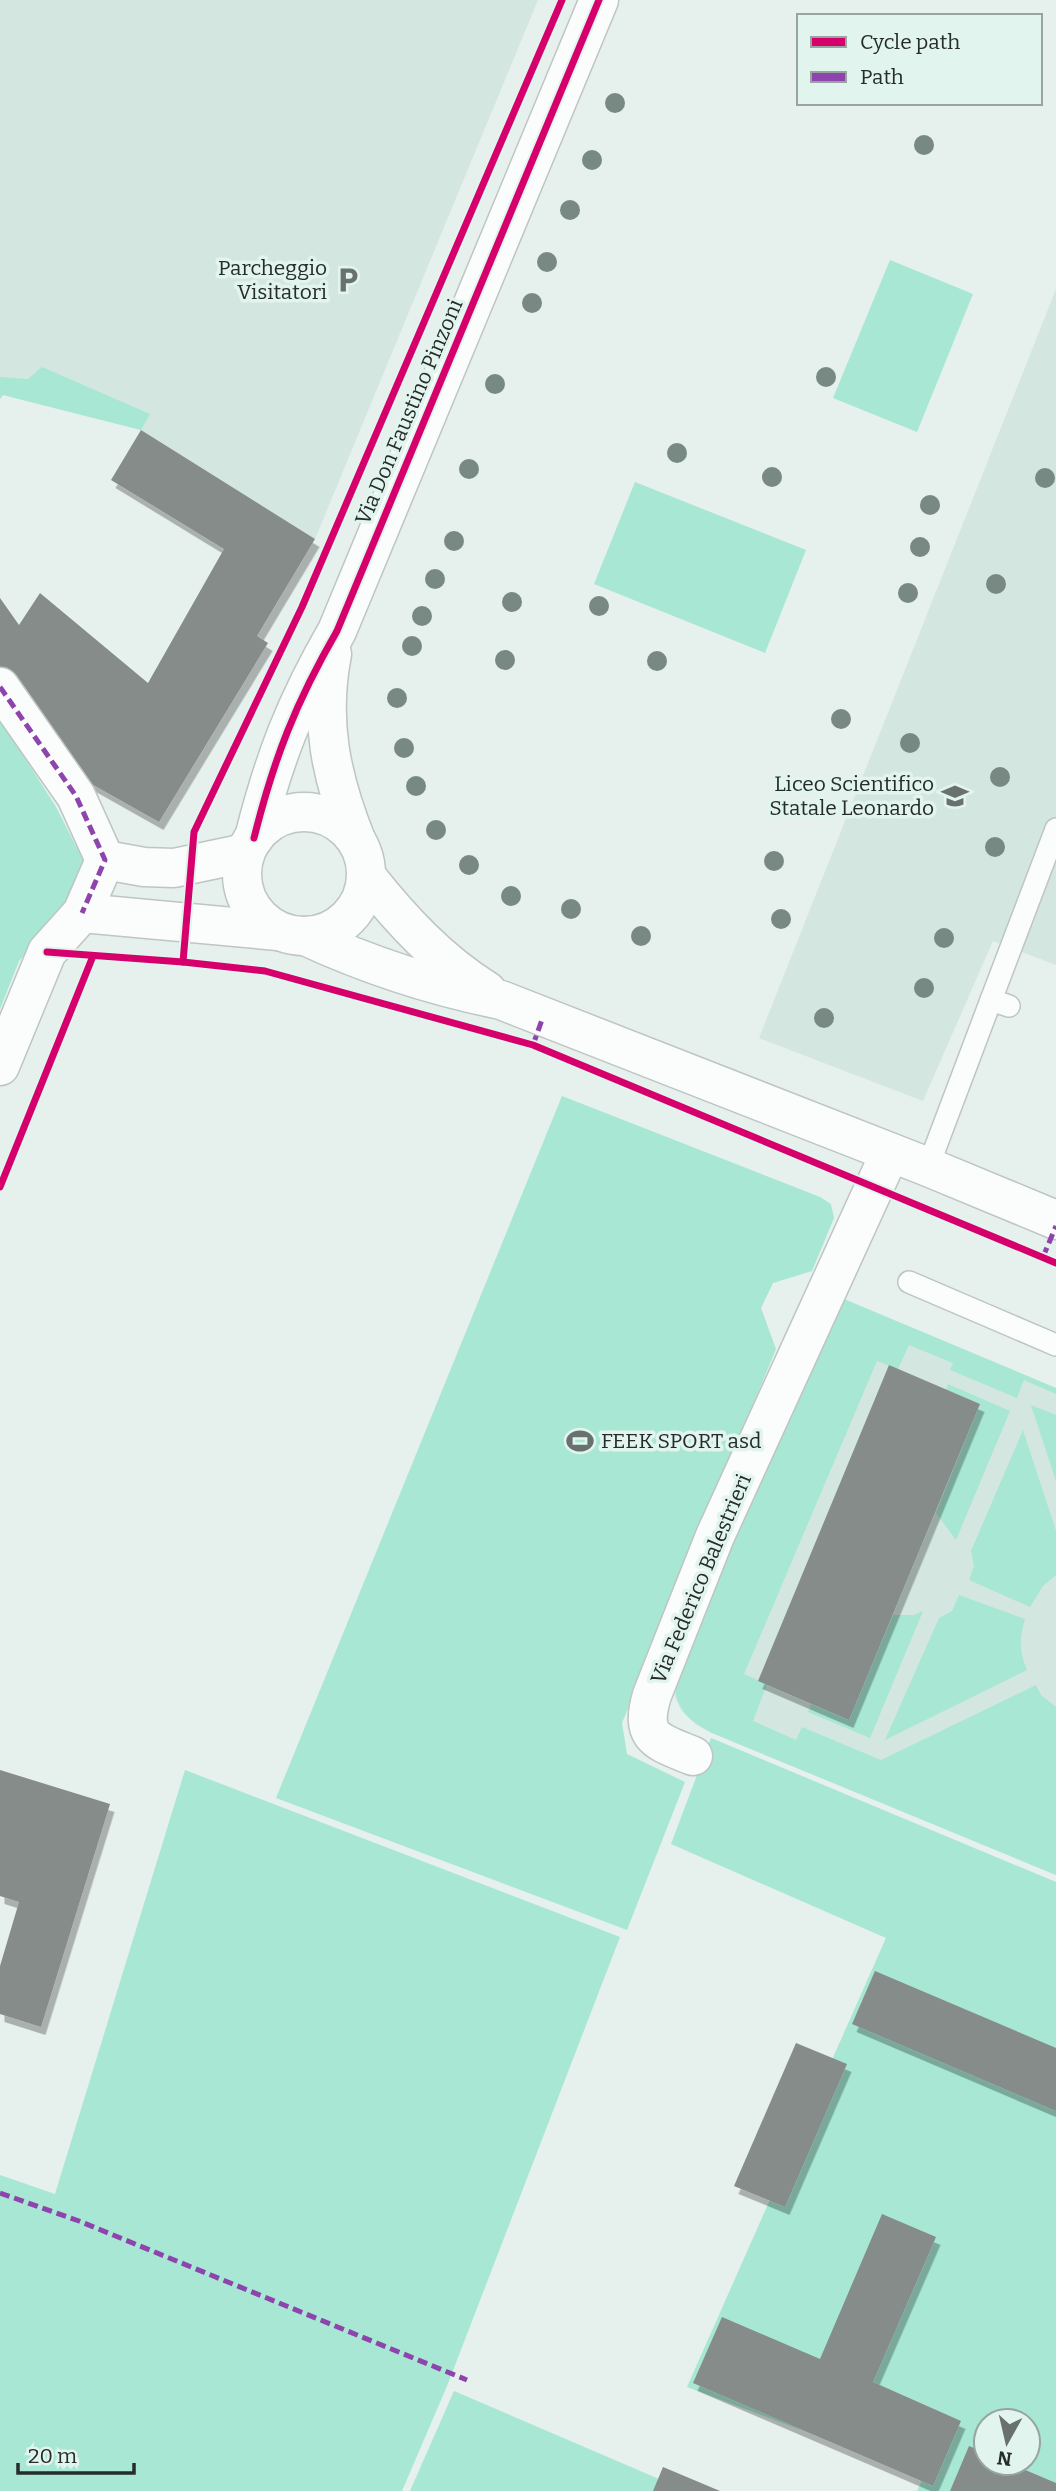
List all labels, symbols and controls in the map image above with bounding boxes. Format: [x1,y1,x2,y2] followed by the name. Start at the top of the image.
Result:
[797,14,1042,105] legend
[860,29,960,55] text: Cycle path
[860,64,904,90] text: Path
[218,255,327,305] place label: Parcheggio Visitatori
[333,265,363,295] parking icon: Parcheggio Visitatori
[350,295,468,529] street label: Via Don Faustino Pinzoni
[769,771,934,821] place label: Liceo Scientifico Statale Leonardo
[940,781,970,811] school or university icon: Liceo Scientifico Statale Leonardo
[565,1426,595,1456] sports icon: FEEK SPORT asd
[601,1428,761,1454] place label: FEEK SPORT asd
[645,1470,757,1688] street label: Via Federico Balestrieri
[972,2407,1042,2477] north arrow
[18,2432,133,2476] scale bar
[28,2443,77,2469] text: 20 m
[996,2446,1014,2471] text: N

